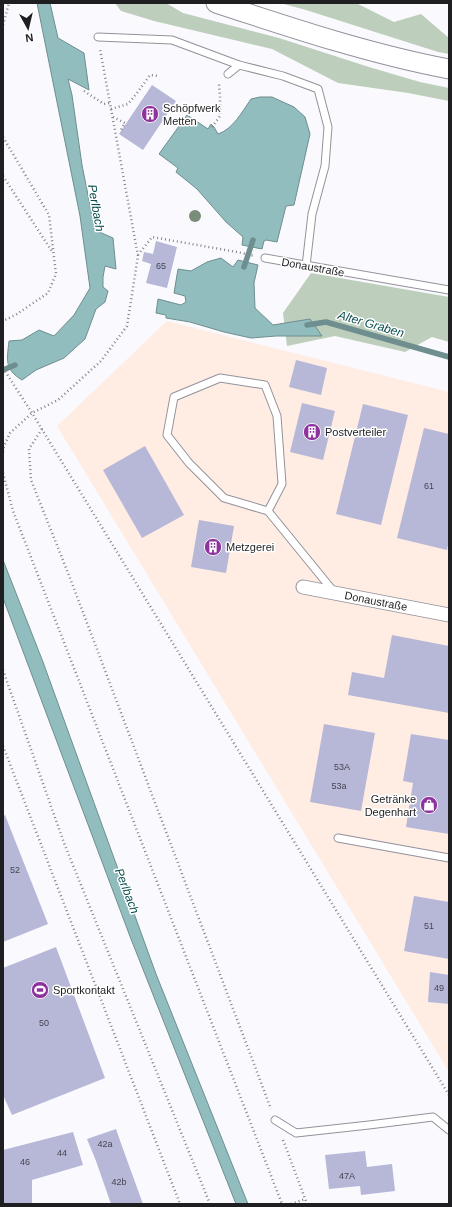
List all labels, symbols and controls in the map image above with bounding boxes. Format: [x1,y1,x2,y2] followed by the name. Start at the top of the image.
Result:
[8,8,48,48] north arrow
[25,31,34,44] text: N
[163,102,221,127] place label: Schöpfwerk Metten
[140,104,160,124] building icon: Schöpfwerk Metten
[85,183,107,233] water label: Perlbach
[281,256,345,278] street label: Donaustraße
[156,261,166,271] house number: 65
[335,308,406,340] water label: Alter Graben
[302,422,322,442] building icon: Postverteiler
[325,426,386,438] place label: Postverteiler
[424,481,434,491] house number: 61
[203,537,223,557] building icon: Metzgerei
[226,541,274,553] place label: Metzgerei
[344,589,408,613] street label: Donaustraße
[334,762,350,772] house number: 53A
[331,781,347,791] house number: 53a
[365,793,416,818] place label: Getränke Degenhart
[419,795,439,815] shop icon: Getränke Degenhart
[10,865,20,875] house number: 52
[112,866,142,916] water label: Perlbach
[424,921,434,931] house number: 51
[30,980,50,1000] sports icon: Sportkontakt
[434,983,444,993] house number: 49
[53,984,115,996] place label: Sportkontakt
[39,1018,49,1028] house number: 50
[97,1139,113,1149] house number: 42a
[57,1148,67,1158] house number: 44
[20,1157,30,1167] house number: 46
[339,1171,355,1181] house number: 47A
[111,1177,127,1187] house number: 42b

